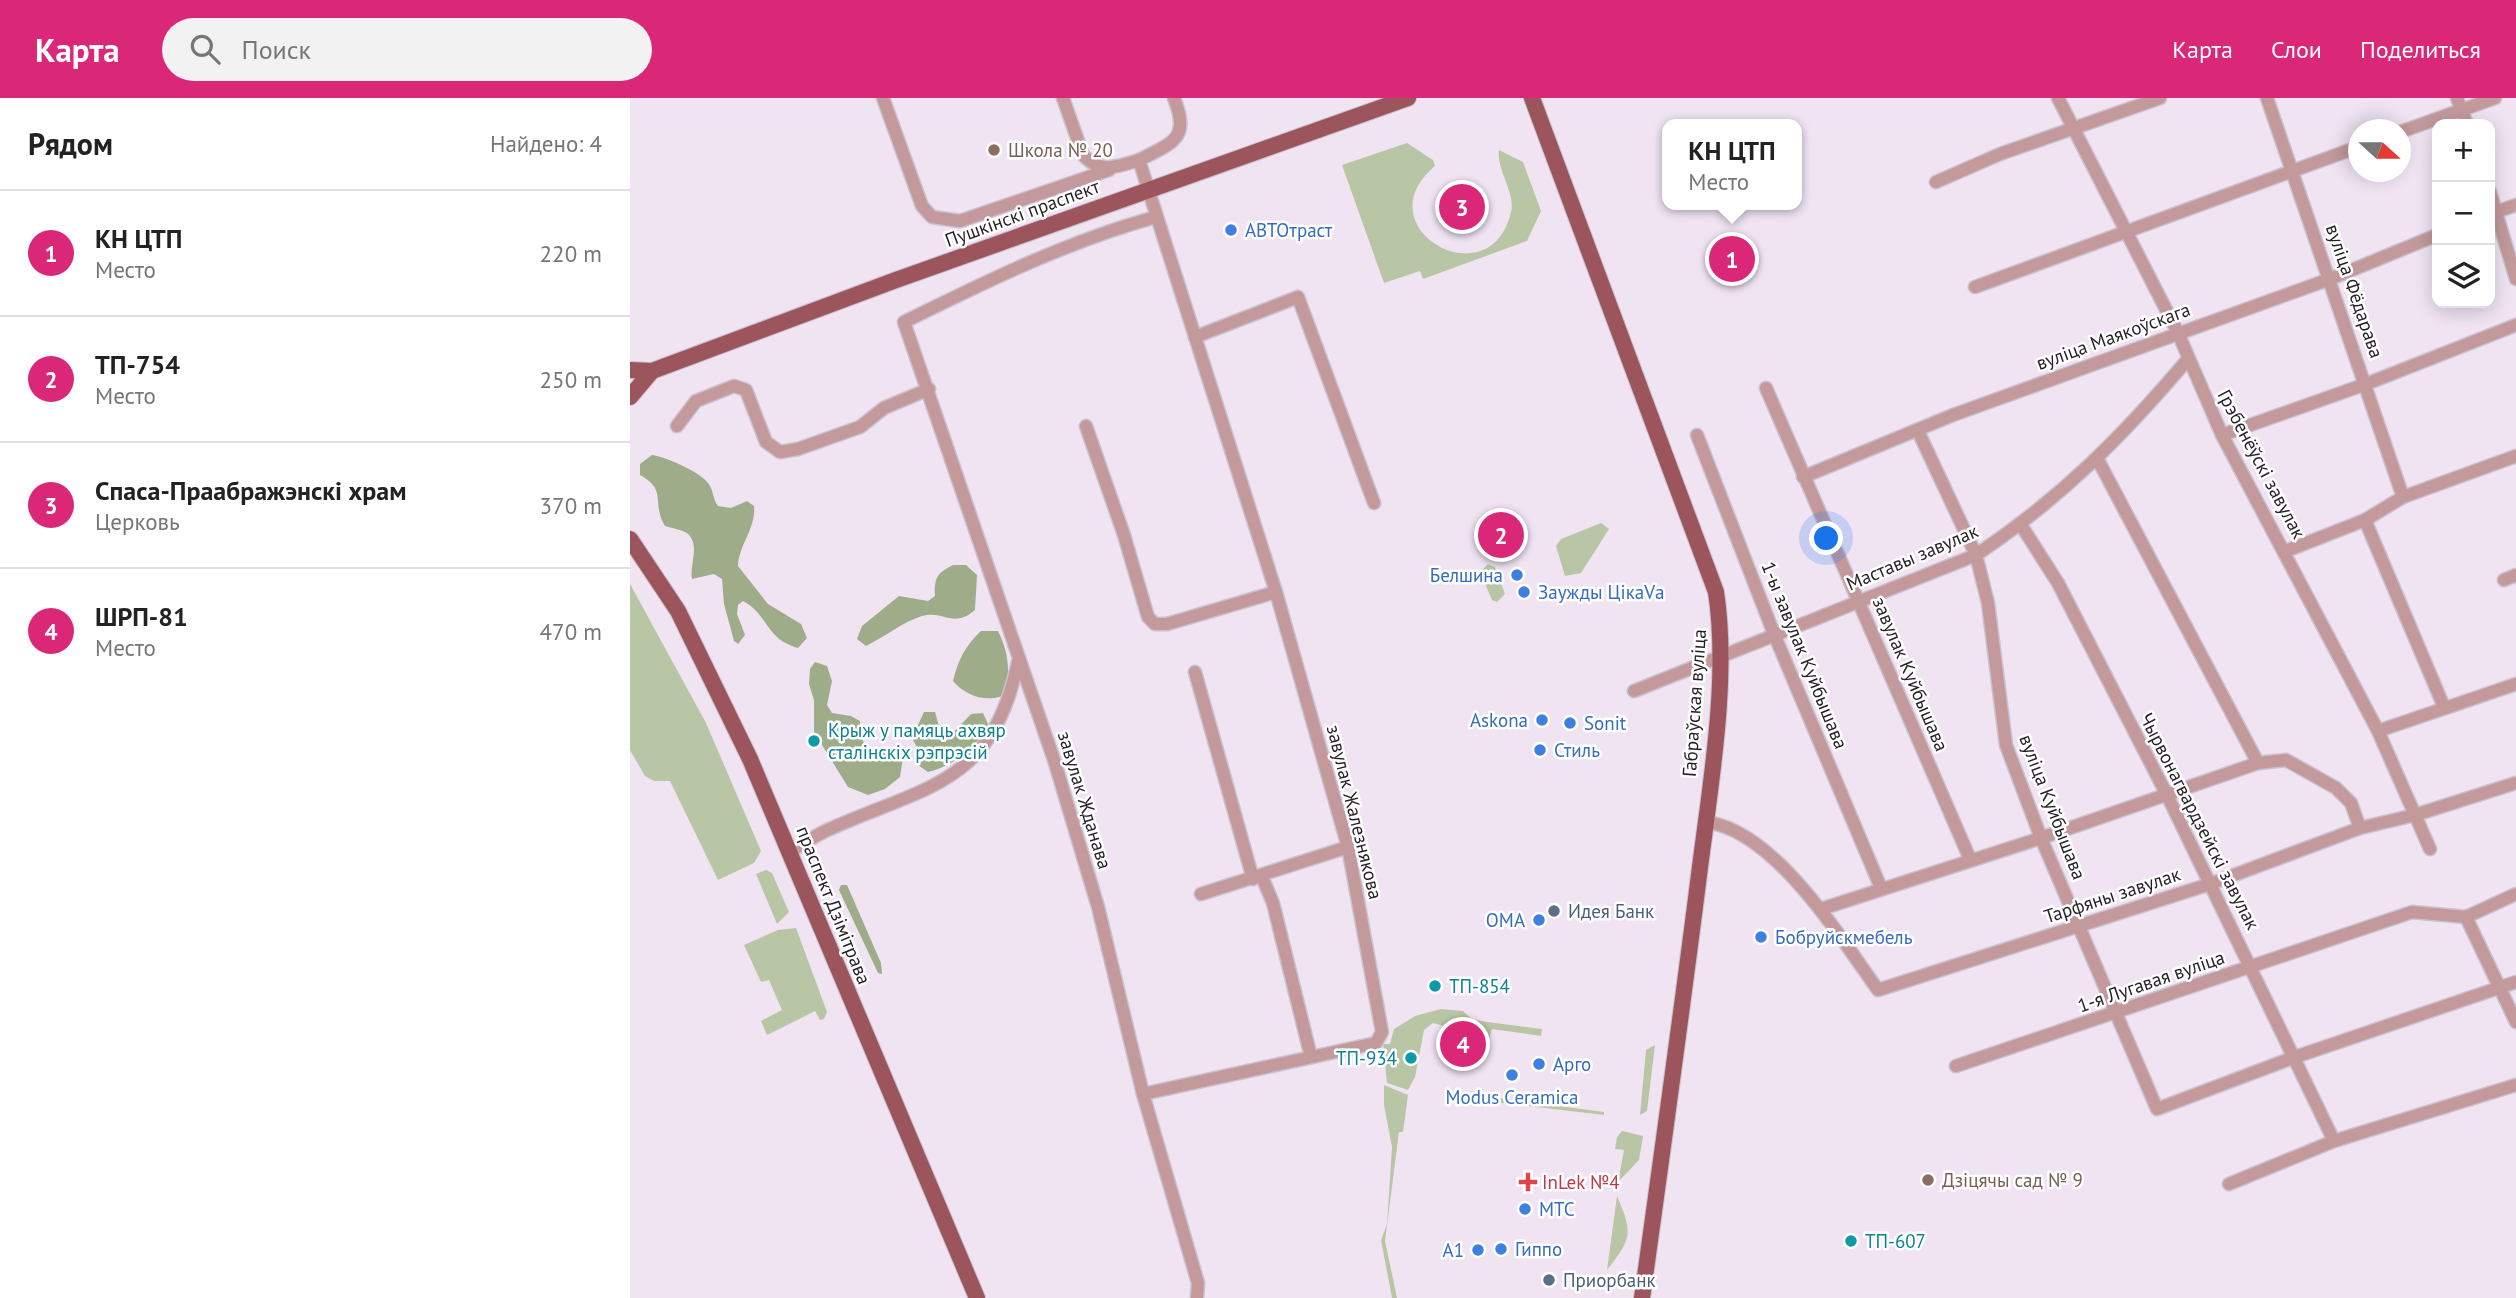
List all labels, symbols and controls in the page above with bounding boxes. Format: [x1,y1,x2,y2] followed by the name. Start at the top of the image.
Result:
[162,18,652,81] search box
[35,28,120,71] text: Карта
[186,30,224,68] icon: search
[242,33,311,66] text: Поиск
[2172,34,2233,65] text: Карта
[2271,34,2322,65] text: Слои
[2360,34,2481,65] text: Поделиться
[1662,119,1802,210] popup
[2348,119,2411,182] north arrow
[2432,119,2495,308] map controls
[2432,119,2495,182] button: +
[28,124,113,163] text: Рядом
[490,129,602,158] text: Найдено: 4
[1688,134,1776,167] text: КН ЦТП
[1008,138,1113,162] place label: Школа № 20
[986,142,1002,158] marker: Школа № 20
[1688,167,1749,196] text: Место
[942,174,1103,252] street label: Пушкінскі праспект
[1439,181,1485,233] pin: 3
[2432,182,2495,245] button: −
[1245,218,1333,242] place label: АВТОтраст
[2321,221,2389,361] street label: вуліца Фёдарава
[95,222,182,255] text: КН ЦТП
[1223,222,1239,238] marker: АВТОтраст
[1709,233,1755,285] pin: 1
[44,239,58,268] text: 1
[540,239,602,268] text: 220 m
[2432,245,2495,308] button: layers
[95,255,156,284] text: Место
[2033,297,2193,375] street label: вуліца Маякоўскага
[95,348,180,381] text: ТП-754
[44,365,58,394] text: 2
[540,365,602,394] text: 250 m
[95,381,156,410] text: Место
[2213,385,2311,543] street label: Грэбенёўскі завулак
[95,474,406,507] text: Спаса-Праабражэнскі храм
[44,491,58,520] text: 3
[540,491,602,520] text: 370 m
[95,507,180,536] text: Церковь
[1478,509,1524,561] pin: 2
[1843,518,1981,596] street label: Маставы завулак
[1809,521,1843,555] your location
[1756,558,1854,752] street label: 1-ы завулак Куйбышава
[1430,563,1503,587] place label: Белшина
[1509,567,1525,583] marker: Белшина
[1538,580,1664,604] place label: Заужды ЦікаVа
[1516,584,1532,600] marker: Заужды ЦікаVа
[1868,593,1954,755] street label: завулак Куйбышава
[95,600,188,633] text: ШРП-81
[44,617,58,646] text: 4
[540,617,602,646] text: 470 m
[1677,628,1711,778] street label: Габраўская вуліца
[95,633,156,662] text: Место
[1470,708,1528,732] place label: Askona
[2135,709,2265,933] street label: Чырвонагвардзейскі завулак
[1584,711,1627,735] place label: Sonit
[1534,712,1550,728] marker: Askona
[1562,715,1578,731] marker: Sonit
[828,718,1006,764] place label: Крыж у памяць ахвяр сталінскіх рэпрэсій
[1322,722,1388,902] street label: завулак Жалезнякова
[1053,728,1117,872] street label: завулак Жданава
[2014,731,2092,883] street label: вуліца Куйбышава
[806,733,822,749] marker: Крыж у памяць ахвяр сталінскіх рэпрэсій
[1554,738,1600,762] place label: Стиль
[1532,742,1548,758] marker: Стиль
[791,822,877,988] street label: праспект Дзімітрава
[2041,862,2183,928] street label: Тарфяны завулак
[1568,899,1654,923] place label: Идея Банк
[1546,903,1562,919] marker: Идея Банк
[1486,908,1525,932] place label: ОМА
[1531,912,1547,928] marker: ОМА
[1775,925,1913,949] place label: Бобруйскмебель
[1753,929,1769,945] marker: Бобруйскмебель
[2074,945,2228,1017] street label: 1-я Лугавая вуліца
[1449,974,1510,998] place label: ТП-854
[1427,978,1443,994] marker: ТП-854
[1440,1018,1486,1070] pin: 4
[1336,1046,1397,1070] place label: ТП-934
[1403,1050,1419,1066] marker: ТП-934
[1553,1052,1591,1076] place label: Арго
[1531,1056,1547,1072] marker: Арго
[1504,1067,1520,1083] marker: Modus Ceramica
[1446,1085,1578,1109] place label: Modus Ceramica
[1942,1168,2083,1192] place label: Дзіцячы сад № 9
[1542,1170,1620,1194] place label: InLek №4
[1920,1172,1936,1188] marker: Дзіцячы сад № 9
[1520,1174,1536,1190] marker: InLek №4
[1539,1197,1575,1221] place label: МТС
[1517,1201,1533,1217] marker: МТС
[1865,1229,1926,1253] place label: ТП-607
[1843,1233,1859,1249] marker: ТП-607
[1515,1237,1562,1261] place label: Гиппо
[1443,1238,1464,1262] place label: A1
[1493,1241,1509,1257] marker: Гиппо
[1470,1242,1486,1258] marker: A1
[1563,1268,1656,1292] place label: Приорбанк
[1541,1272,1557,1288] marker: Приорбанк

